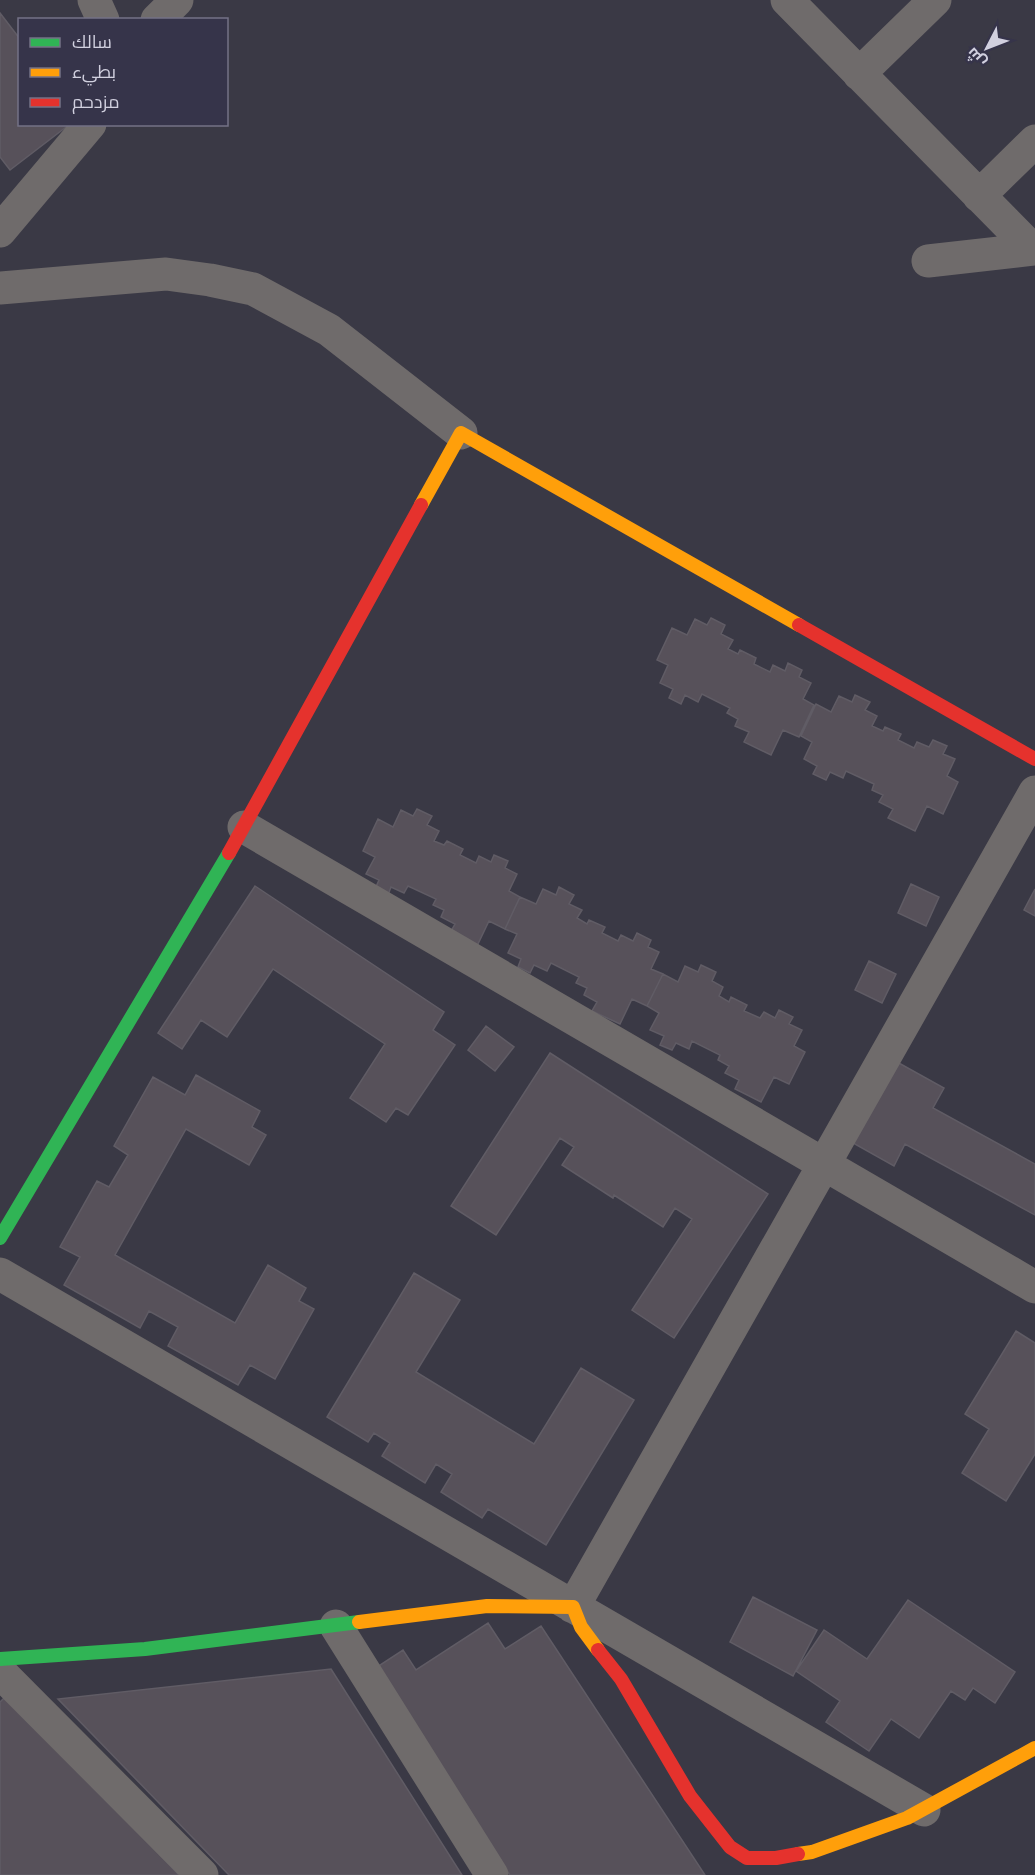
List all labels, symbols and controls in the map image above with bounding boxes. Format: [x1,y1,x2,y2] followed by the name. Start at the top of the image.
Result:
[18,18,228,126] legend
[957,18,1017,78] north arrow
[72,30,112,52] text: سالك
[962,44,990,72] text: ش
[72,60,116,86] text: بطيء
[72,90,120,114] text: مزدحم

